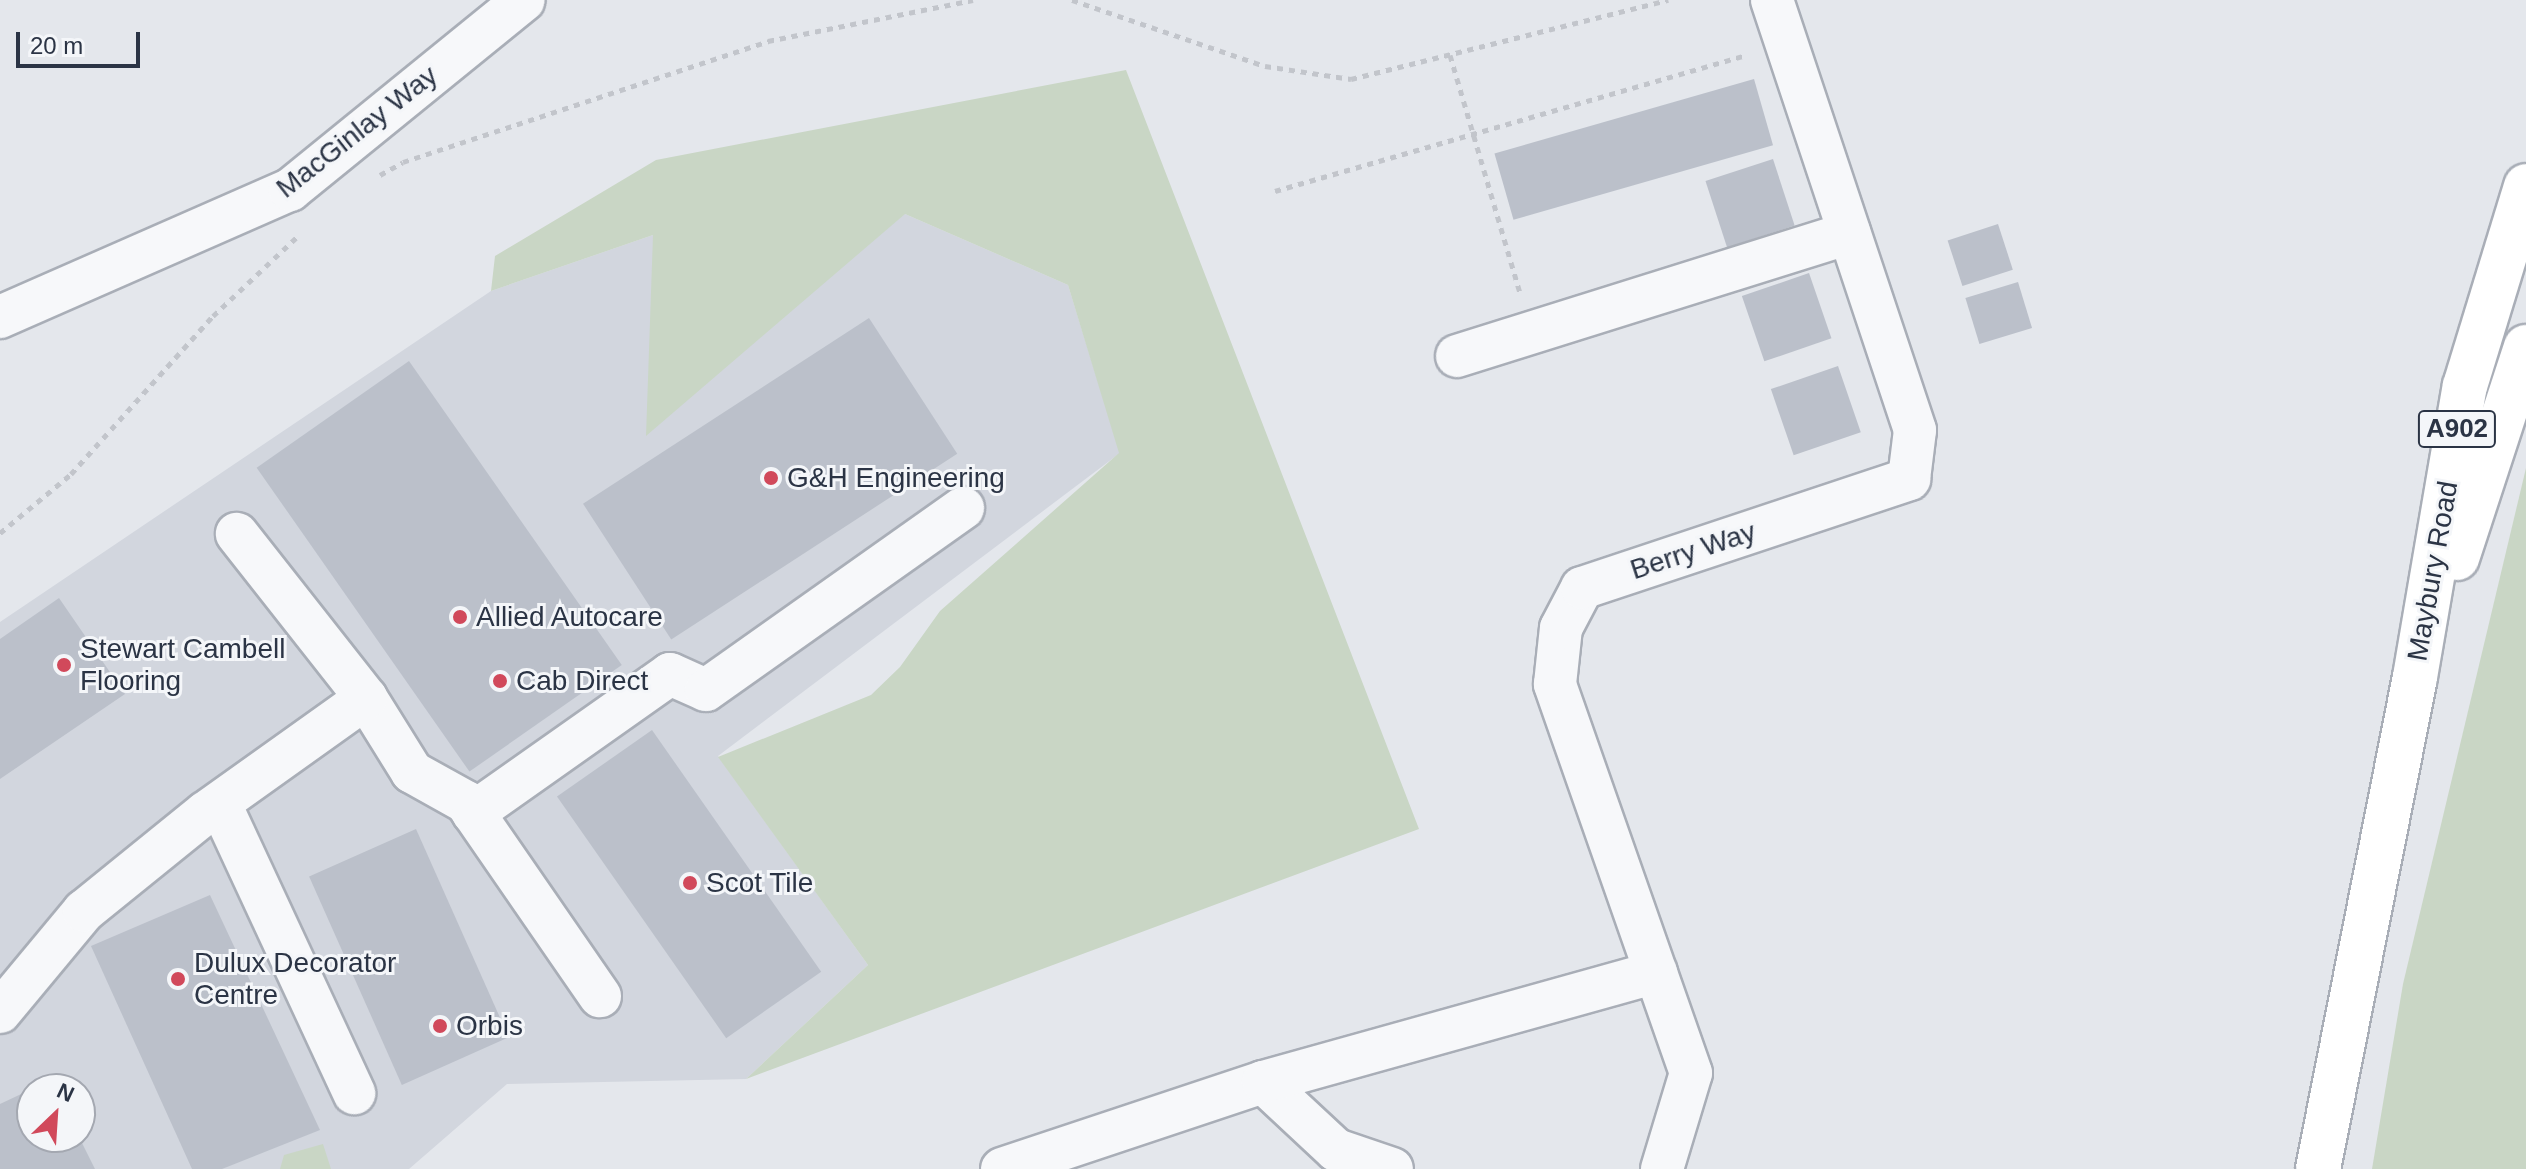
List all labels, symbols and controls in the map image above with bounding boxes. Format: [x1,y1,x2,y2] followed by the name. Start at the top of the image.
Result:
[20,16,144,66] scale bar
[30,32,83,59] text: 20 m
[270,59,444,205] street label: MacGinlay Way
[2417,407,2497,451] road number: A902
[787,461,1005,495] place label: G&H Engineering
[762,469,780,487] marker: G&H Engineering
[2401,478,2465,664] street label: Maybury Road
[1626,515,1760,587] street label: Berry Way
[476,600,664,634] place label: Allied Autocare
[451,608,469,626] marker: Allied Autocare
[80,632,285,698] place label: Stewart Cambell Flooring
[55,656,73,674] marker: Stewart Cambell Flooring
[516,664,648,698] place label: Cab Direct
[491,672,509,690] marker: Cab Direct
[706,866,814,900] place label: Scot Tile
[681,874,699,892] marker: Scot Tile
[194,946,396,1012] place label: Dulux Decorator Centre
[169,970,187,988] marker: Dulux Decorator Centre
[456,1009,523,1043] place label: Orbis
[431,1017,449,1035] marker: Orbis
[16,1073,96,1153] north arrow
[53,1078,78,1107] text: N

